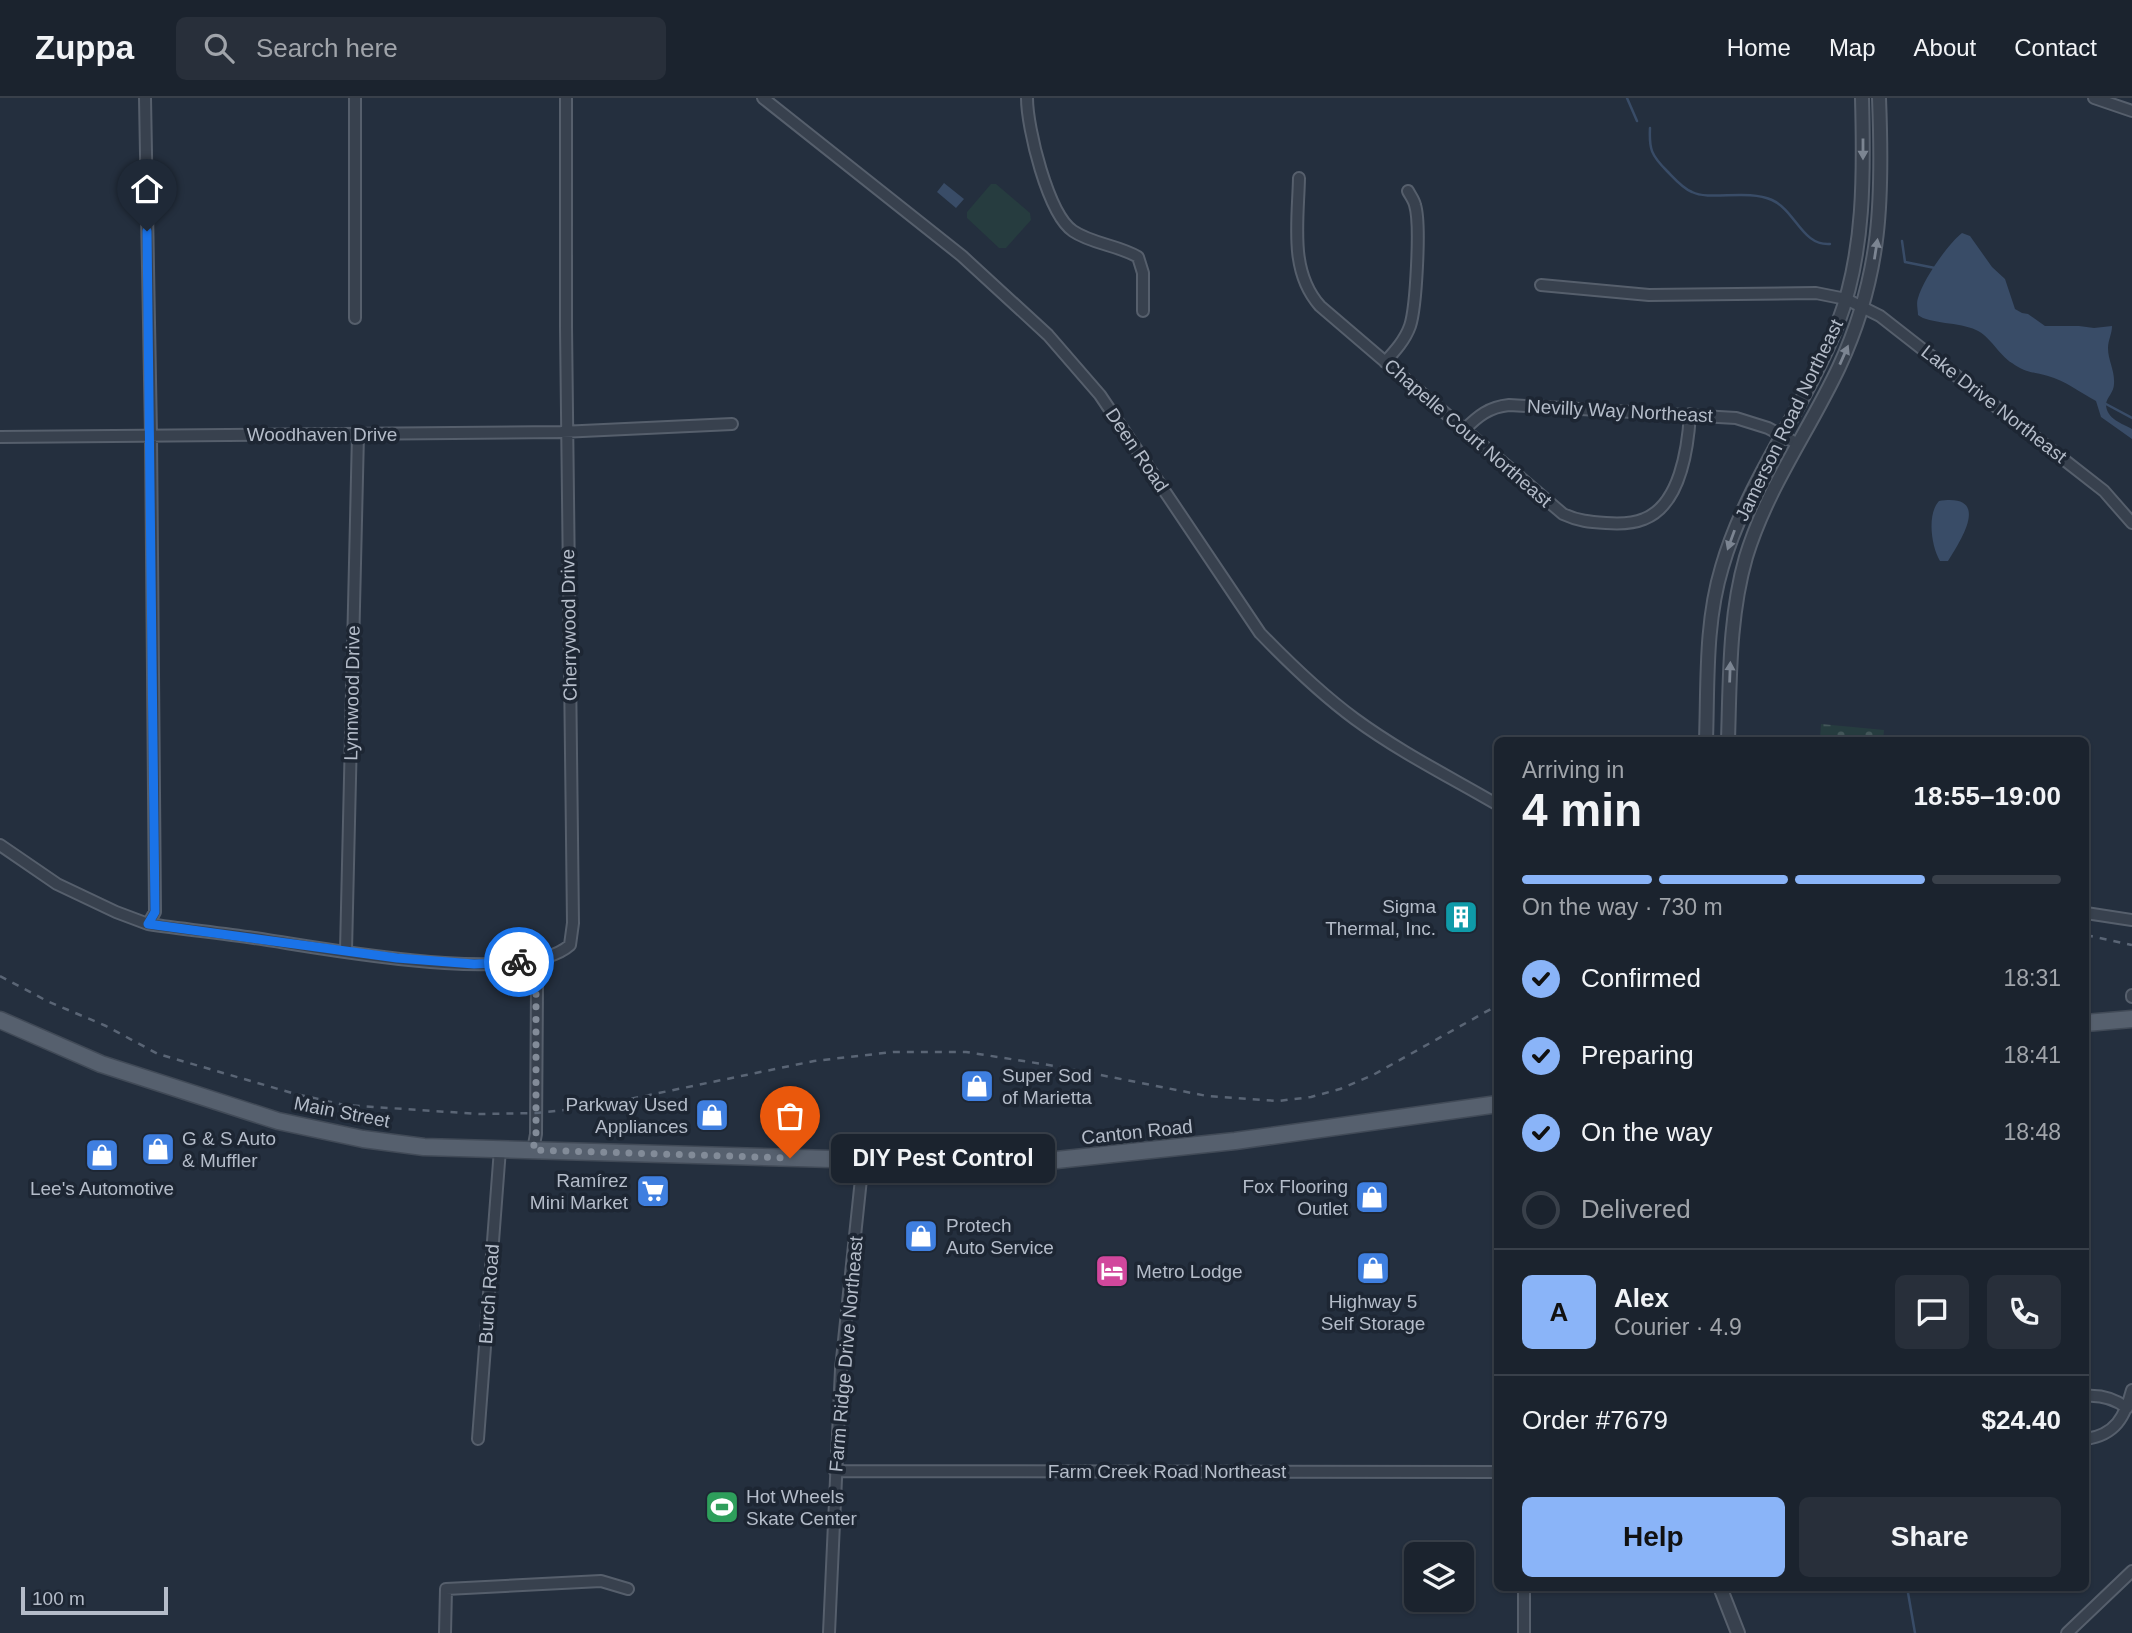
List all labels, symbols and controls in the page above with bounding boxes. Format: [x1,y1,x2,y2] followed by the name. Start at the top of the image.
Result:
[176,17,666,80] search box
[35,29,134,66] text: Zuppa
[200,29,238,67] icon: search
[256,33,398,63] text: Search here
[1727,34,1791,61] text: Home
[1829,34,1876,61] text: Map
[1914,34,1976,61] text: About
[2014,34,2097,61] text: Contact
[1857,138,1869,160] one-way arrow
[117,159,177,231] pin
[128,170,166,208] icon: home
[1871,238,1882,260] one-way arrow
[1731,315,1847,524] street label: Jamerson Road Northeast
[1917,341,2071,468] street label: Lake Drive Northeast
[1839,345,1850,366] one-way arrow
[1380,355,1556,512] street label: Chapelle Court Northeast
[1526,396,1714,426] street label: Nevilly Way Northeast
[1101,404,1173,496] street label: Deen Road
[247,424,397,445] street label: Woodhaven Drive
[1725,530,1736,551] one-way arrow
[557,549,581,701] street label: Cherrywood Drive
[340,625,364,761] street label: Lynnwood Drive
[1724,661,1736,683] one-way arrow
[1522,757,1624,783] text: Arriving in
[1914,781,2061,811] text: 18:55–19:00
[1522,784,1642,836] text: 4 min
[1522,894,1723,920] text: On the way · 730 m
[1325,896,1436,939] place label: Sigma Thermal, Inc.
[1442,898,1480,936] building icon: Sigma Thermal, Inc.
[484,927,554,997] courier
[500,943,538,981] icon: bike
[1522,960,1560,998] icon: check
[1581,963,1701,993] text: Confirmed
[2003,965,2061,991] text: 18:31
[1522,1037,1560,1075] icon: check
[1581,1040,1694,1070] text: Preparing
[2003,1042,2061,1068] text: 18:41
[1002,1065,1092,1108] place label: Super Sod of Marietta
[958,1067,996,1105] shop icon: Super Sod of Marietta
[760,1086,820,1158] pin
[292,1092,392,1132] street label: Main Street
[566,1094,688,1137] place label: Parkway Used Appliances
[693,1096,731,1134] shop icon: Parkway Used Appliances
[771,1097,809,1135] icon: bag
[1522,1114,1560,1152] icon: check
[1080,1116,1194,1148] street label: Canton Road
[1581,1117,1713,1147] text: On the way
[2003,1119,2061,1145] text: 18:48
[182,1128,276,1171] place label: G & S Auto & Muffler
[139,1130,177,1168] shop icon: G & S Auto & Muffler
[832,1134,1056,1182] callout: DIY Pest Control
[83,1136,121,1174] shop icon: Lee's Automotive
[852,1145,1034,1171] text: DIY Pest Control
[530,1170,629,1213] place label: Ramírez Mini Market
[634,1172,672,1210] supermarket icon: Ramírez Mini Market
[1242,1176,1349,1219] place label: Fox Flooring Outlet
[30,1178,174,1199] place label: Lee's Automotive
[1353,1178,1391,1216] shop icon: Fox Flooring Outlet
[1581,1194,1691,1224] text: Delivered
[946,1215,1054,1258] place label: Protech Auto Service
[902,1217,940,1255] shop icon: Protech Auto Service
[825,1235,867,1473] street label: Farm Ridge Drive Northeast
[475,1243,503,1345] street label: Burch Road
[1354,1249,1392,1287] shop icon: Highway 5 Self Storage
[1093,1252,1131,1290] hotel icon: Metro Lodge
[1136,1261,1243,1282] place label: Metro Lodge
[1895,1275,1969,1349] button: chat
[1987,1275,2061,1349] button: phone
[1614,1283,1669,1313] text: Alex
[1321,1291,1425,1334] place label: Highway 5 Self Storage
[1550,1297,1568,1327] text: A
[1614,1314,1742,1340] text: Courier · 4.9
[1522,1405,1668,1435] text: Order #7679
[1981,1405,2061,1435] text: $24.40
[1048,1461,1287,1482] street label: Farm Creek Road Northeast
[746,1486,858,1529] place label: Hot Wheels Skate Center
[703,1488,741,1526] sports icon: Hot Wheels Skate Center
[1522,1497,1785,1577] button: Help
[1799,1497,2061,1577] button: Share
[1404,1542,1474,1612] map controls
[1404,1542,1474,1612] button: layers
[21,1584,168,1616] scale bar
[32,1588,85,1609] text: 100 m

